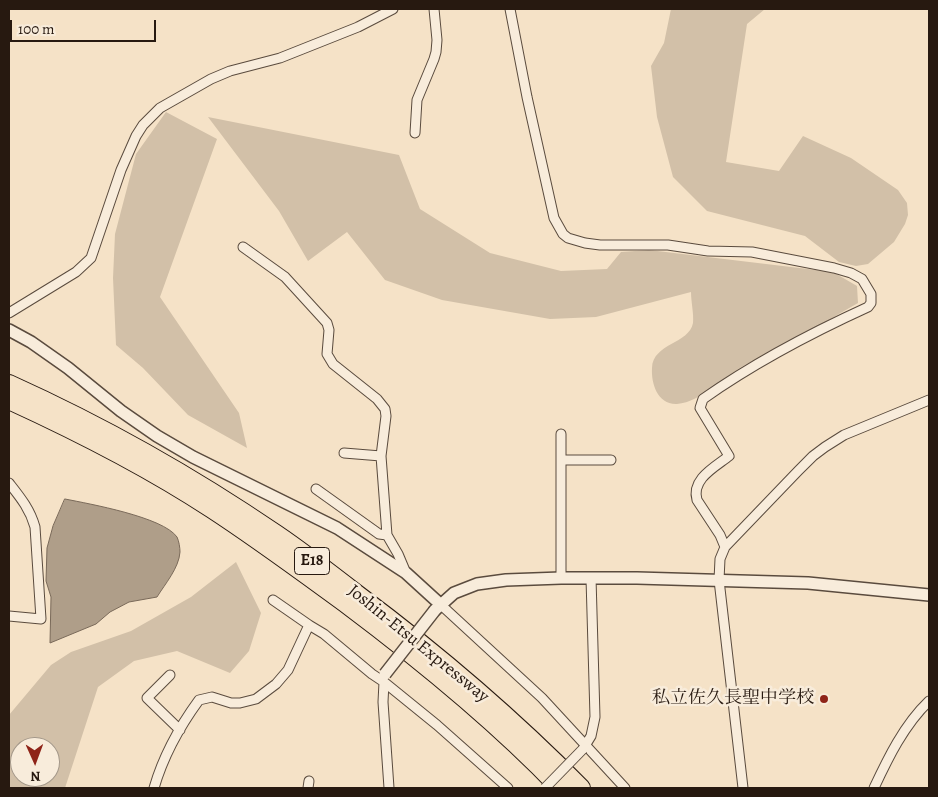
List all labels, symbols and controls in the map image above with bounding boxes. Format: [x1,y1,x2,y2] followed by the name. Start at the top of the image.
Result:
[12,10,159,42] scale bar
[18,19,55,39] text: 100 m
[294,548,330,574] road number: E18
[343,580,493,708] street label: Joshin-Etsu Expressway
[652,688,814,710] place label: 私立佐久長聖中学校
[818,693,830,705] marker: 私立佐久長聖中学校
[10,737,60,787] north arrow
[30,767,41,786] text: N

